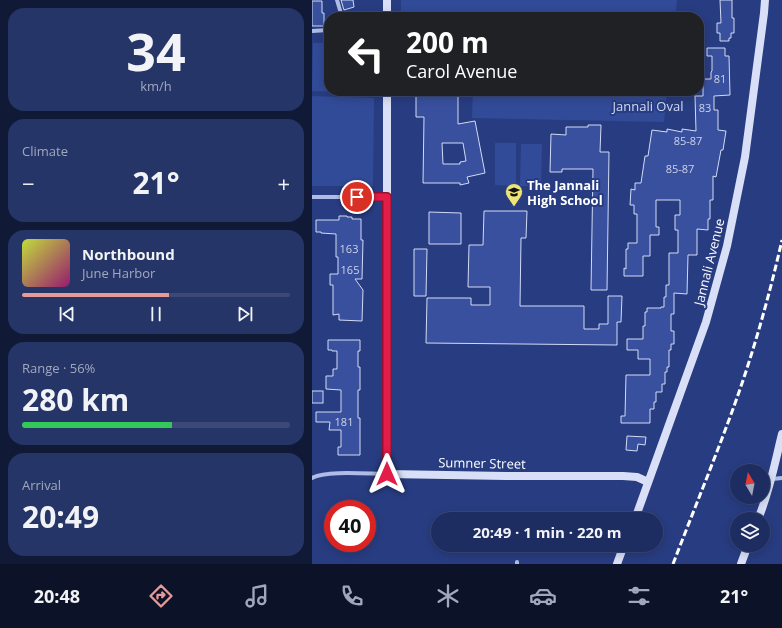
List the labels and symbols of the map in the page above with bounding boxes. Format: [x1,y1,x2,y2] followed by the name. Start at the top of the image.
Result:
[714,71,726,86] house number: 81
[611,97,683,115] park label: Jannali Oval
[699,100,711,115] house number: 83
[674,133,702,148] house number: 85-87
[666,161,694,176] house number: 85-87
[527,176,603,209] place label: The Jannali High School
[340,180,374,214] pin
[504,182,524,207] school or university icon: The Jannali High School
[689,217,729,309] street label: Jannali Avenue
[340,241,358,256] house number: 163
[341,262,359,277] house number: 165
[335,414,353,429] house number: 181
[366,453,408,495] position arrow
[438,453,526,473] street label: Sumner Street
[730,464,770,504] north arrow
[324,500,376,552] speed limit sign: 40

